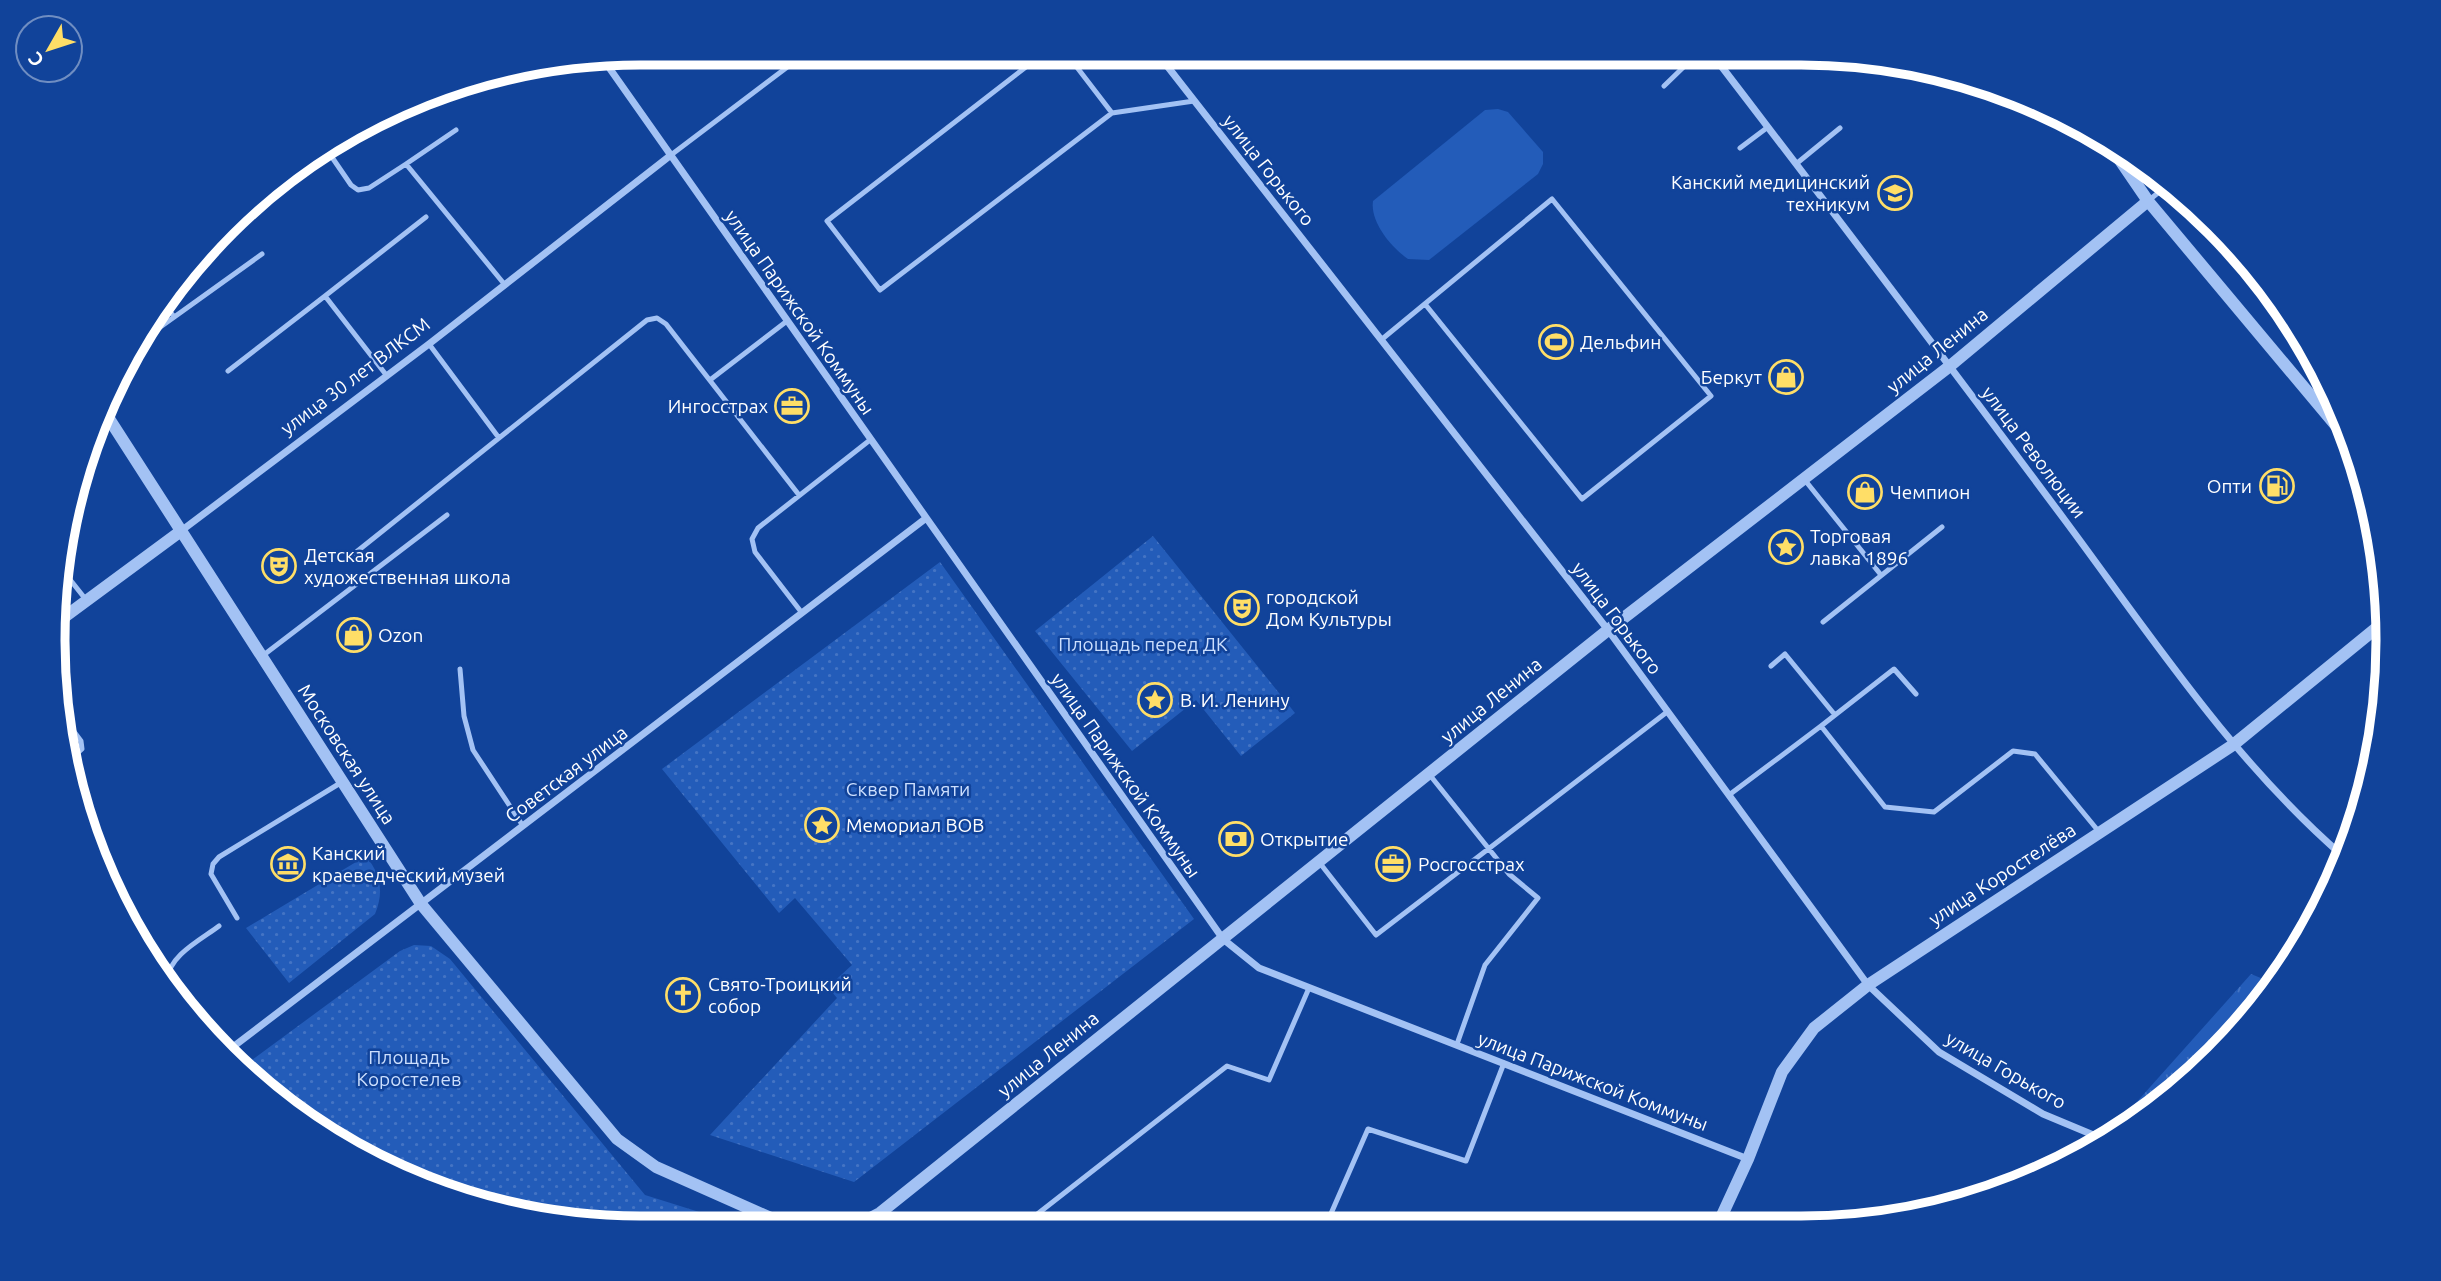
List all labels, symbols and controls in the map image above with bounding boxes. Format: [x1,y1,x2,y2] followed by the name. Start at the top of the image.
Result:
[14,14,84,84] north arrow
[23,48,48,71] text: С
[1219,110,1319,230] street label: улица Горького
[1671,171,1870,215] place label: Канский медицинский техникум
[1876,174,1914,212] school or university icon: Канский медицинский техникум
[721,205,879,419] street label: улица Парижской Коммуны
[1882,303,1992,397] street label: улица Ленина
[276,313,434,439] street label: улица 30 лет ВЛКСМ
[1537,323,1575,361] sports icon: Дельфин
[1580,331,1661,353] place label: Дельфин
[1767,358,1805,396] shop icon: Беркут
[1701,366,1763,388] place label: Беркут
[1977,382,2091,522] street label: улица Революции
[773,387,811,425] office icon: Ингосстрах
[668,395,768,417] place label: Ингосстрах
[2258,467,2296,505] fuel station icon: Опти
[1846,473,1884,511] shop icon: Чемпион
[2207,475,2252,497] place label: Опти
[1890,481,1970,503] place label: Чемпион
[1810,525,1908,569] place label: Торговая лавка 1896
[1767,528,1805,566] place icon: Торговая лавка 1896
[304,544,511,588] place label: Детская художественная школа
[260,547,298,585] theatre icon: Детская художественная школа
[1568,557,1666,679] street label: улица Горького
[1266,586,1392,630] place label: городской Дом Культуры
[1223,589,1261,627] theatre icon: городской Дом Культуры
[335,616,373,654] shop icon: Ozon
[378,624,423,646] place label: Ozon
[1058,633,1228,655] park label: Площадь перед ДК
[1436,653,1546,747] street label: улица Ленина
[1047,668,1205,882] street label: улица Парижской Коммуны
[294,680,400,828] street label: Московская улица
[1136,681,1174,719] place icon: В. И. Ленину
[1180,689,1290,711] place label: В. И. Ленину
[501,721,631,827] street label: Советская улица
[846,778,970,800] park label: Сквер Памяти
[803,806,841,844] place icon: Мемориал ВОВ
[846,814,984,836] place label: Мемориал ВОВ
[1924,818,2080,930] street label: улица Коростелёва
[1217,820,1255,858] bank icon: Открытие
[1260,828,1348,850] place label: Открытие
[312,842,505,886] place label: Канский краеведческий музей
[269,845,307,883] museum icon: Канский краеведческий музей
[1374,845,1412,883] office icon: Росгосстрах
[1418,853,1525,875] place label: Росгосстрах
[708,973,852,1017] place label: Свято-Троицкий собор
[664,976,702,1014] church icon: Свято-Троицкий собор
[993,1007,1103,1101] street label: улица Ленина
[1475,1027,1711,1135] street label: улица Парижской Коммуны
[1942,1027,2070,1113] street label: улица Горького
[357,1046,461,1090] park label: Площадь Коростелев

